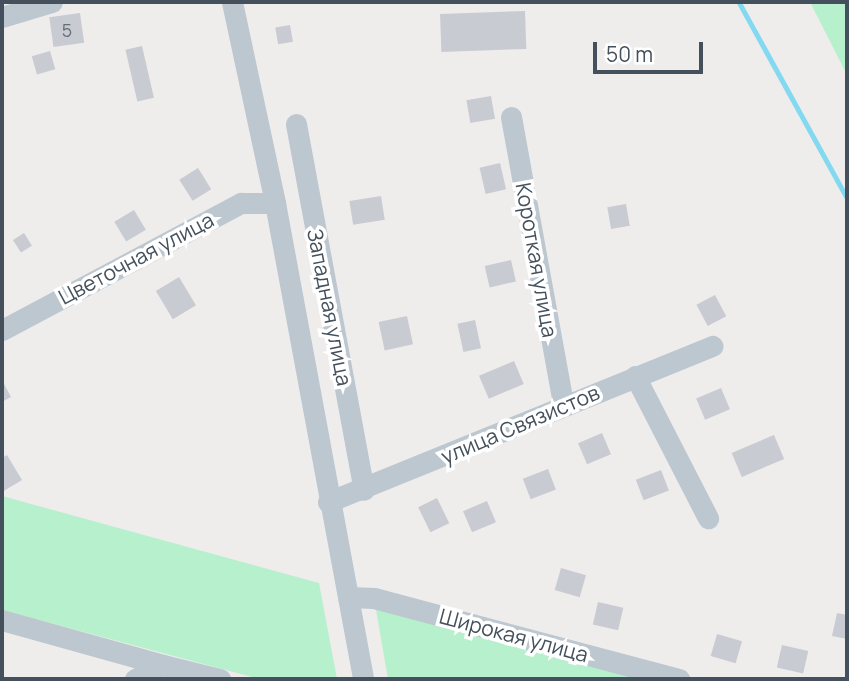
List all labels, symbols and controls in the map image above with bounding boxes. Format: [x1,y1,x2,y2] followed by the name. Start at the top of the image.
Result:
[62,19,72,41] house number: 5
[597,28,707,72] scale bar
[606,40,653,68] text: 50 m
[511,181,563,339] street label: Короткая улица
[54,207,218,309] street label: Цветочная улица
[302,226,358,388] street label: Западная улица
[437,379,603,469] street label: улица Связистов
[437,603,591,667] street label: Широкая улица

